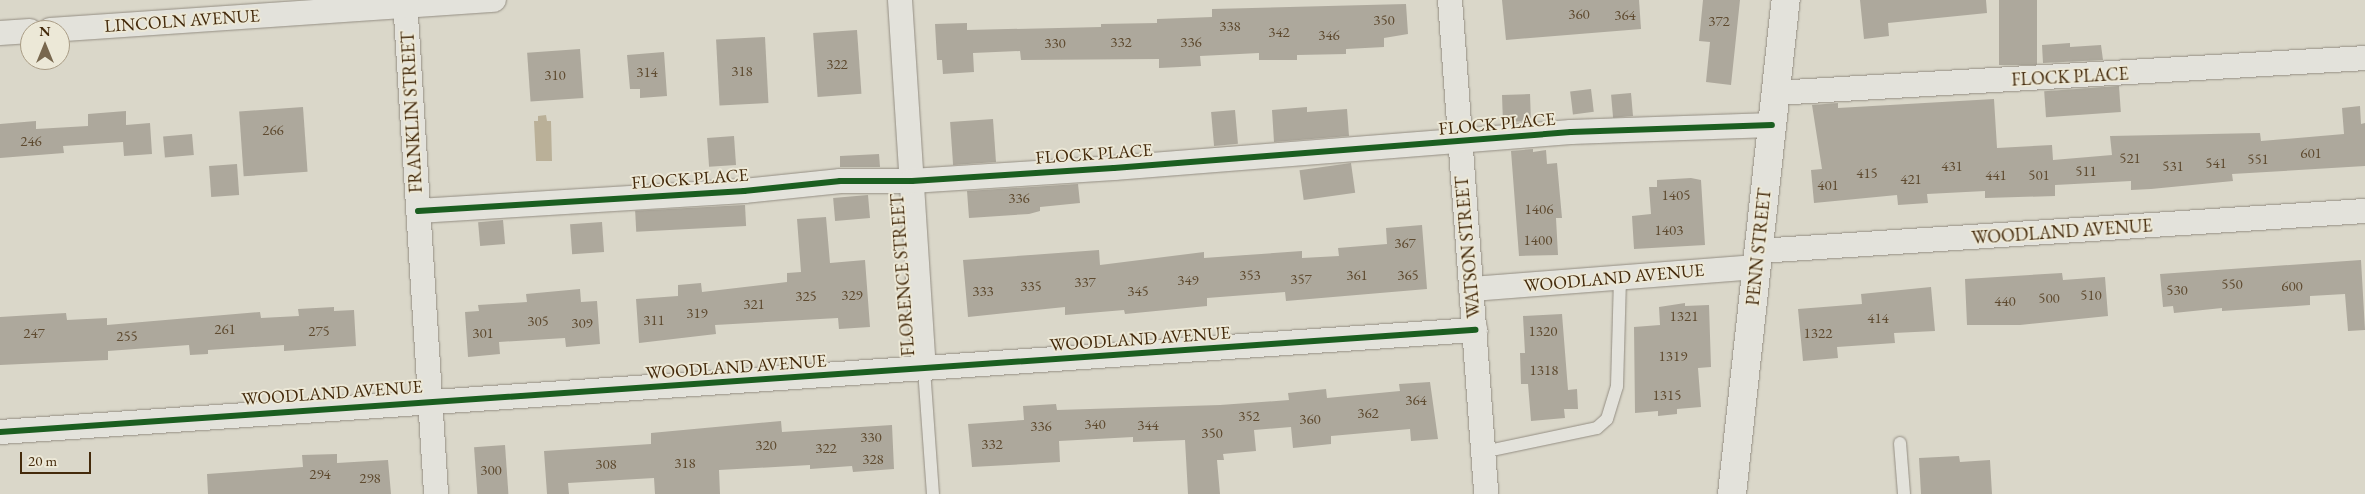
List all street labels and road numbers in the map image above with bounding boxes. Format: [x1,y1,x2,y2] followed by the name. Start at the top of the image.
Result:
[104,5,260,37] street label: LINCOLN AVENUE
[397,31,427,193] street label: FRANKLIN STREET
[2011,63,2129,91] street label: FLOCK PLACE
[1438,108,1556,140] street label: FLOCK PLACE
[1035,139,1153,169] street label: FLOCK PLACE
[631,164,749,194] street label: FLOCK PLACE
[1451,175,1485,319] street label: WATSON STREET
[1742,187,1776,307] street label: PENN STREET
[887,193,919,357] street label: FLORENCE STREET
[1971,215,2153,249] street label: WOODLAND AVENUE
[1523,259,1705,297] street label: WOODLAND AVENUE
[1049,322,1231,356] street label: WOODLAND AVENUE
[645,350,827,384] street label: WOODLAND AVENUE
[241,376,423,410] street label: WOODLAND AVENUE

